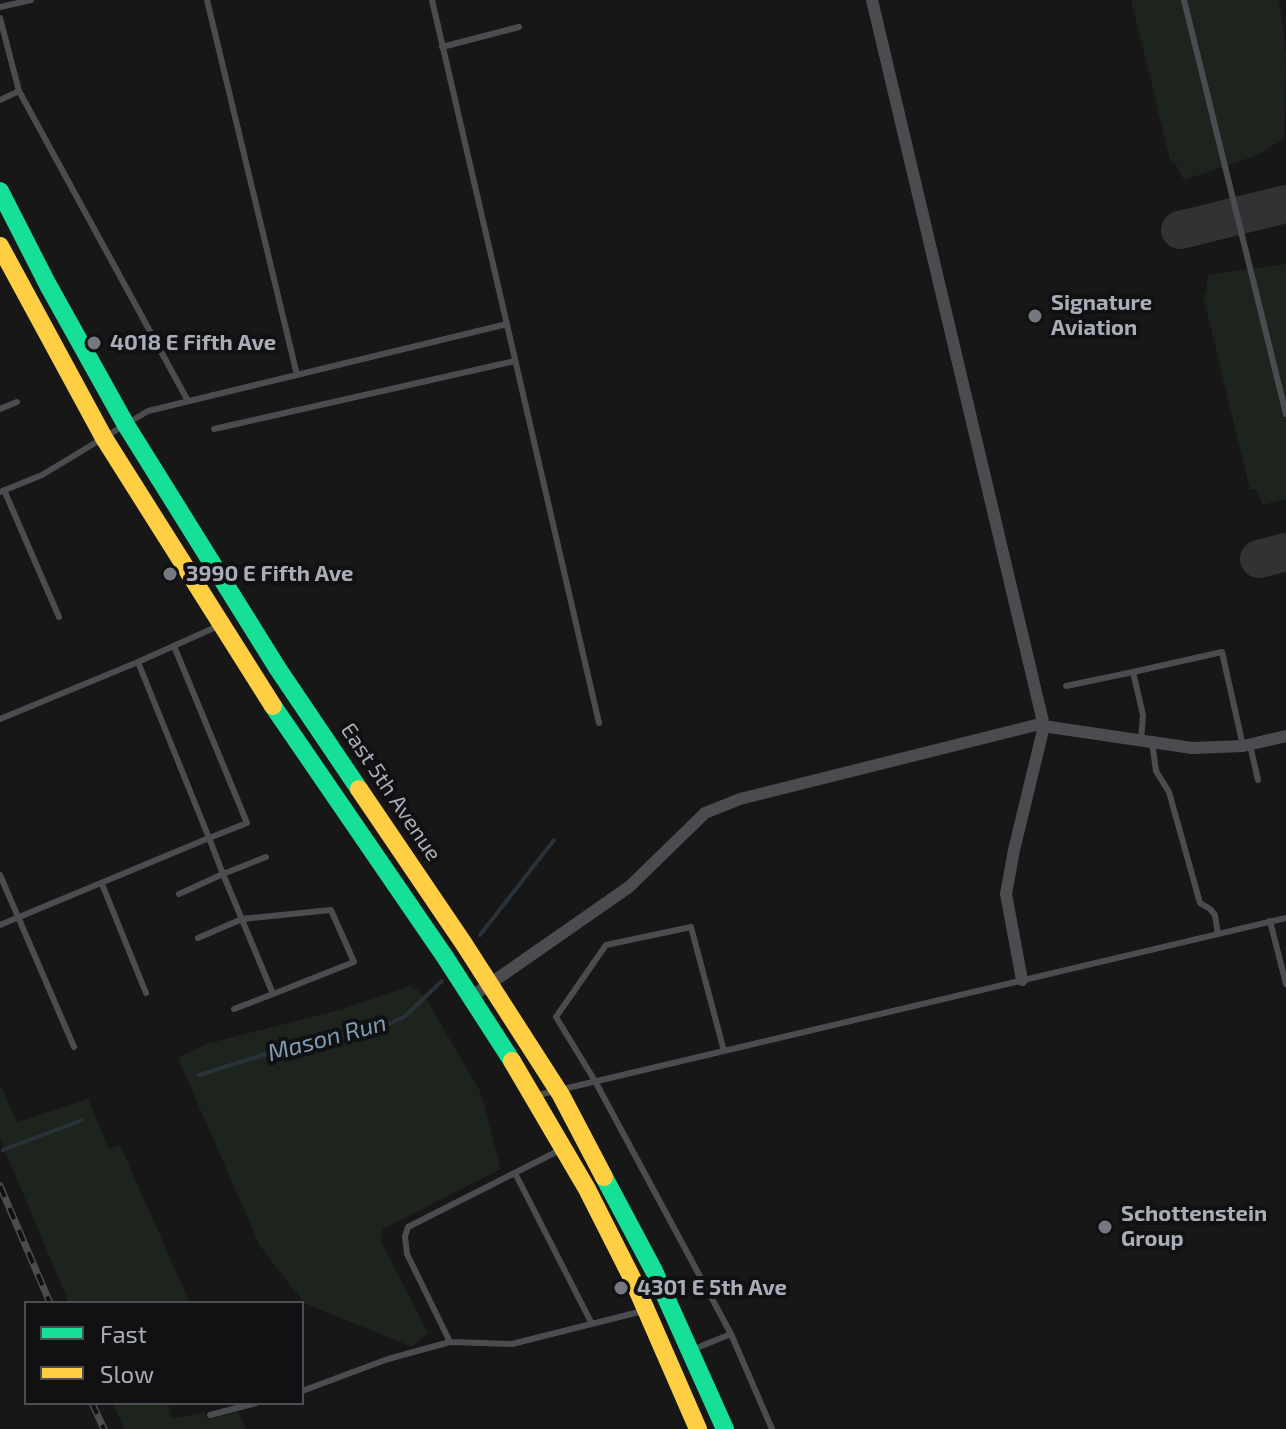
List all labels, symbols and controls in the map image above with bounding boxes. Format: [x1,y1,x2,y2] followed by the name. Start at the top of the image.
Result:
[1051,290,1152,342] place label: Signature Aviation
[1026,307,1044,325] marker: Signature Aviation
[110,330,276,356] place label: 4018 E Fifth Ave
[85,334,103,352] marker: 4018 E Fifth Ave
[186,561,353,587] place label: 3990 E Fifth Ave
[161,565,179,583] marker: 3990 E Fifth Ave
[335,718,447,866] street label: East 5th Avenue
[264,1008,390,1068] water label: Mason Run
[1121,1201,1267,1252] place label: Schottenstein Group
[1096,1218,1114,1236] marker: Schottenstein Group
[637,1275,787,1301] place label: 4301 E 5th Ave
[612,1279,630,1297] marker: 4301 E 5th Ave
[24,1301,304,1405] legend
[100,1319,147,1348] text: Fast
[100,1359,154,1388] text: Slow

